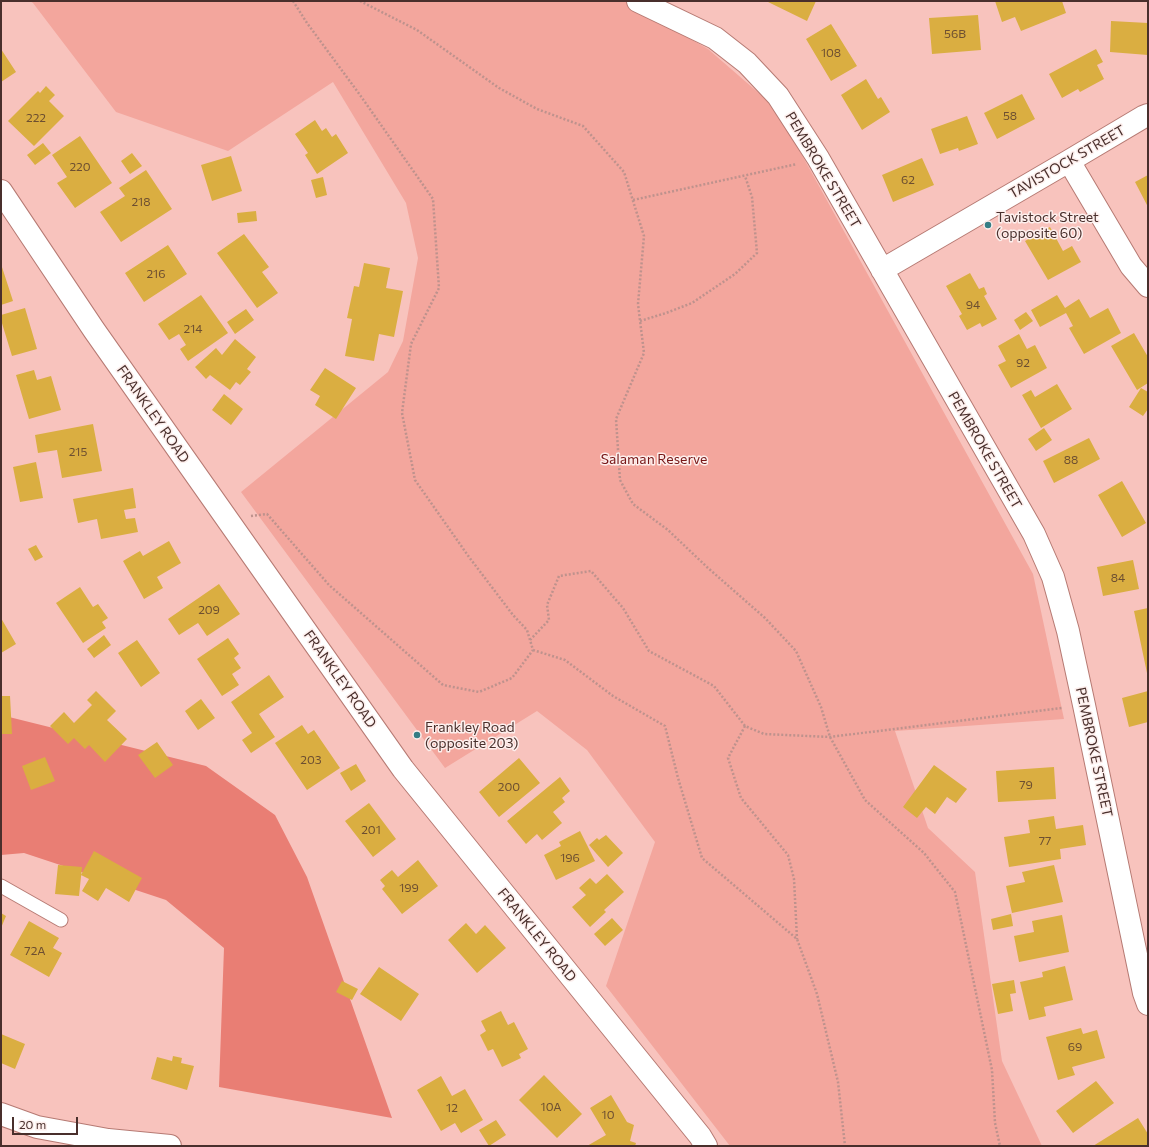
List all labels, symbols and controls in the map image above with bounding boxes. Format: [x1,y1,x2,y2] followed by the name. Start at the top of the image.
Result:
[944,27,966,41] house number: 56B
[821,46,841,60] house number: 108
[782,109,864,231] street label: PEMBROKE STREET
[1003,109,1017,123] house number: 58
[26,111,46,125] house number: 222
[1006,122,1128,202] street label: TAVISTOCK STREET
[69,160,91,174] house number: 220
[901,173,915,187] house number: 62
[131,195,151,209] house number: 218
[996,209,1099,242] place label: Tavistock Street (opposite 60)
[983,220,993,230] marker: Tavistock Street (opposite 60)
[146,267,166,281] house number: 216
[966,298,980,312] house number: 94
[184,322,202,336] house number: 214
[1016,356,1030,370] house number: 92
[113,362,193,466] street label: FRANKLEY ROAD
[945,388,1025,512] street label: PEMBROKE STREET
[69,445,87,459] house number: 215
[601,451,707,467] park label: Salaman Reserve
[1064,453,1078,467] house number: 88
[1111,571,1125,585] house number: 84
[198,603,220,617] house number: 209
[300,627,380,731] street label: FRANKLEY ROAD
[1072,685,1116,819] street label: PEMBROKE STREET
[425,719,518,752] place label: Frankley Road (opposite 203)
[412,730,422,740] marker: Frankley Road (opposite 203)
[300,753,322,767] house number: 203
[1019,778,1033,792] house number: 79
[498,780,520,794] house number: 200
[361,823,381,837] house number: 201
[1039,834,1051,848] house number: 77
[560,851,580,865] house number: 196
[399,881,419,895] house number: 199
[494,885,580,985] street label: FRANKLEY ROAD
[24,944,46,958] house number: 72A
[1068,1040,1082,1054] house number: 69
[541,1100,561,1114] house number: 10A
[446,1101,458,1115] house number: 12
[602,1108,614,1122] house number: 10
[14,1109,80,1135] scale bar
[19,1117,46,1131] text: 20 m

